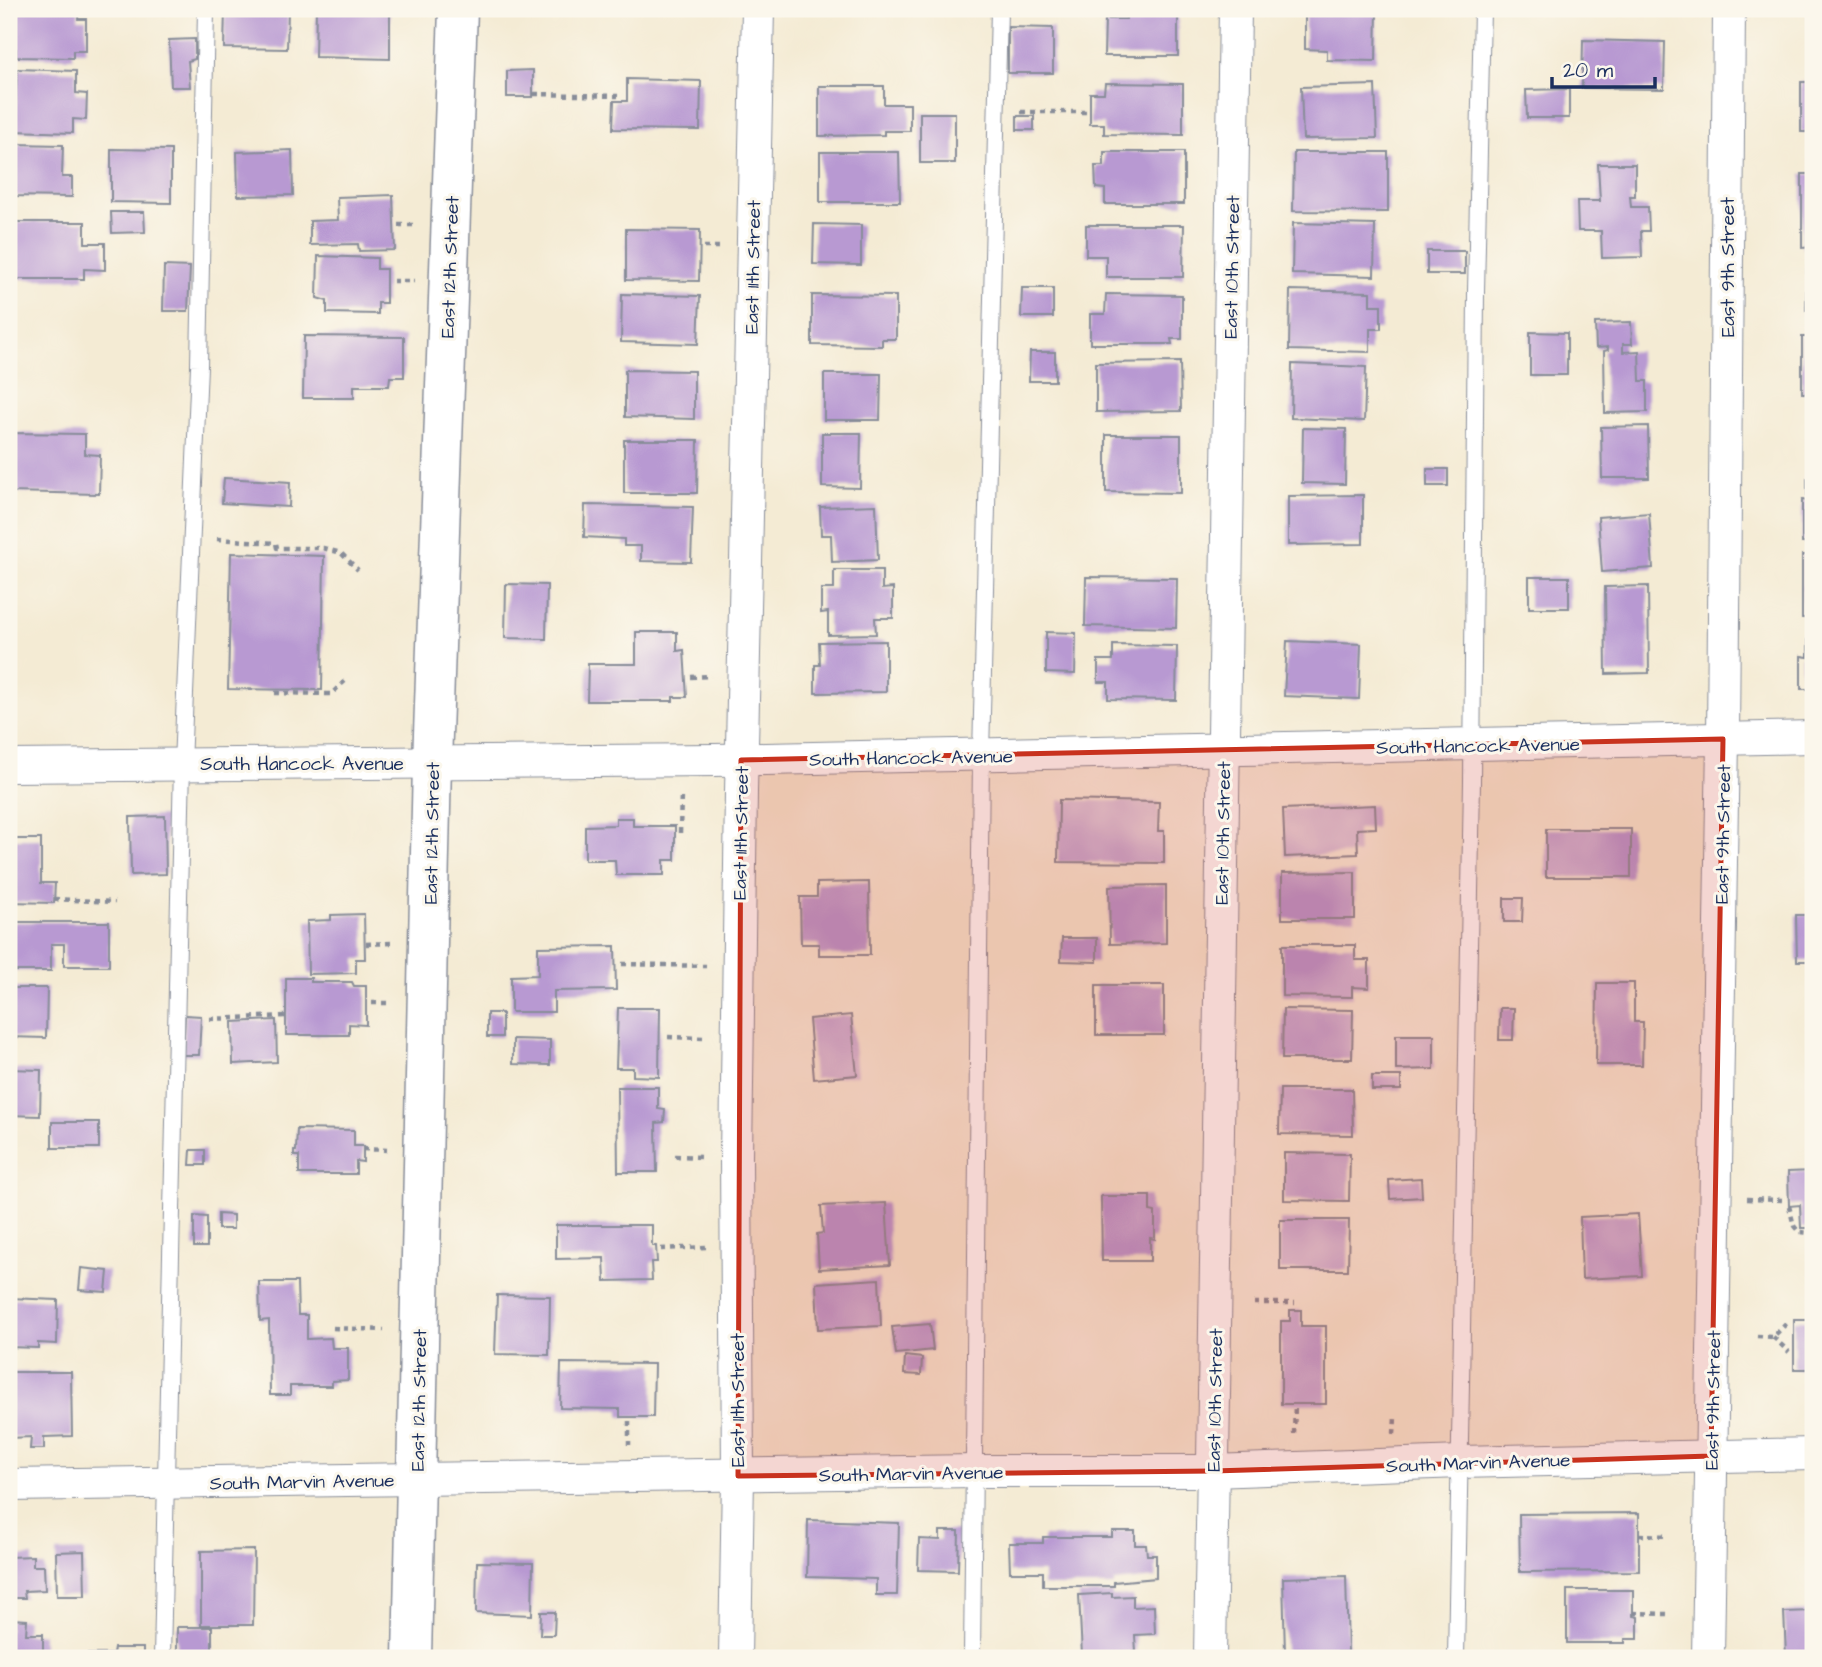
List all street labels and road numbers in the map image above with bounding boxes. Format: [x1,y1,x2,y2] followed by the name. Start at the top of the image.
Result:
[435,195,466,339] street label: East 12th Street
[1218,195,1247,339] street label: East 10th Street
[1715,197,1742,337] street label: East 9th Street
[739,200,768,334] street label: East 11th Street
[1376,731,1580,762] street label: South Hancock Avenue
[809,743,1013,774] street label: South Hancock Avenue
[200,751,404,778] street label: South Hancock Avenue
[418,761,447,904] street label: East 12th Street
[1209,761,1238,905] street label: East 10th Street
[1709,764,1738,904] street label: East 9th Street
[727,766,756,900] street label: East 11th Street
[405,1328,434,1471] street label: East 12th Street
[1201,1328,1230,1472] street label: East 10th Street
[1699,1330,1728,1470] street label: East 9th Street
[725,1333,752,1467] street label: East 11th Street
[1385,1447,1571,1480] street label: South Marvin Avenue
[818,1459,1004,1490] street label: South Marvin Avenue
[209,1467,395,1498] street label: South Marvin Avenue

